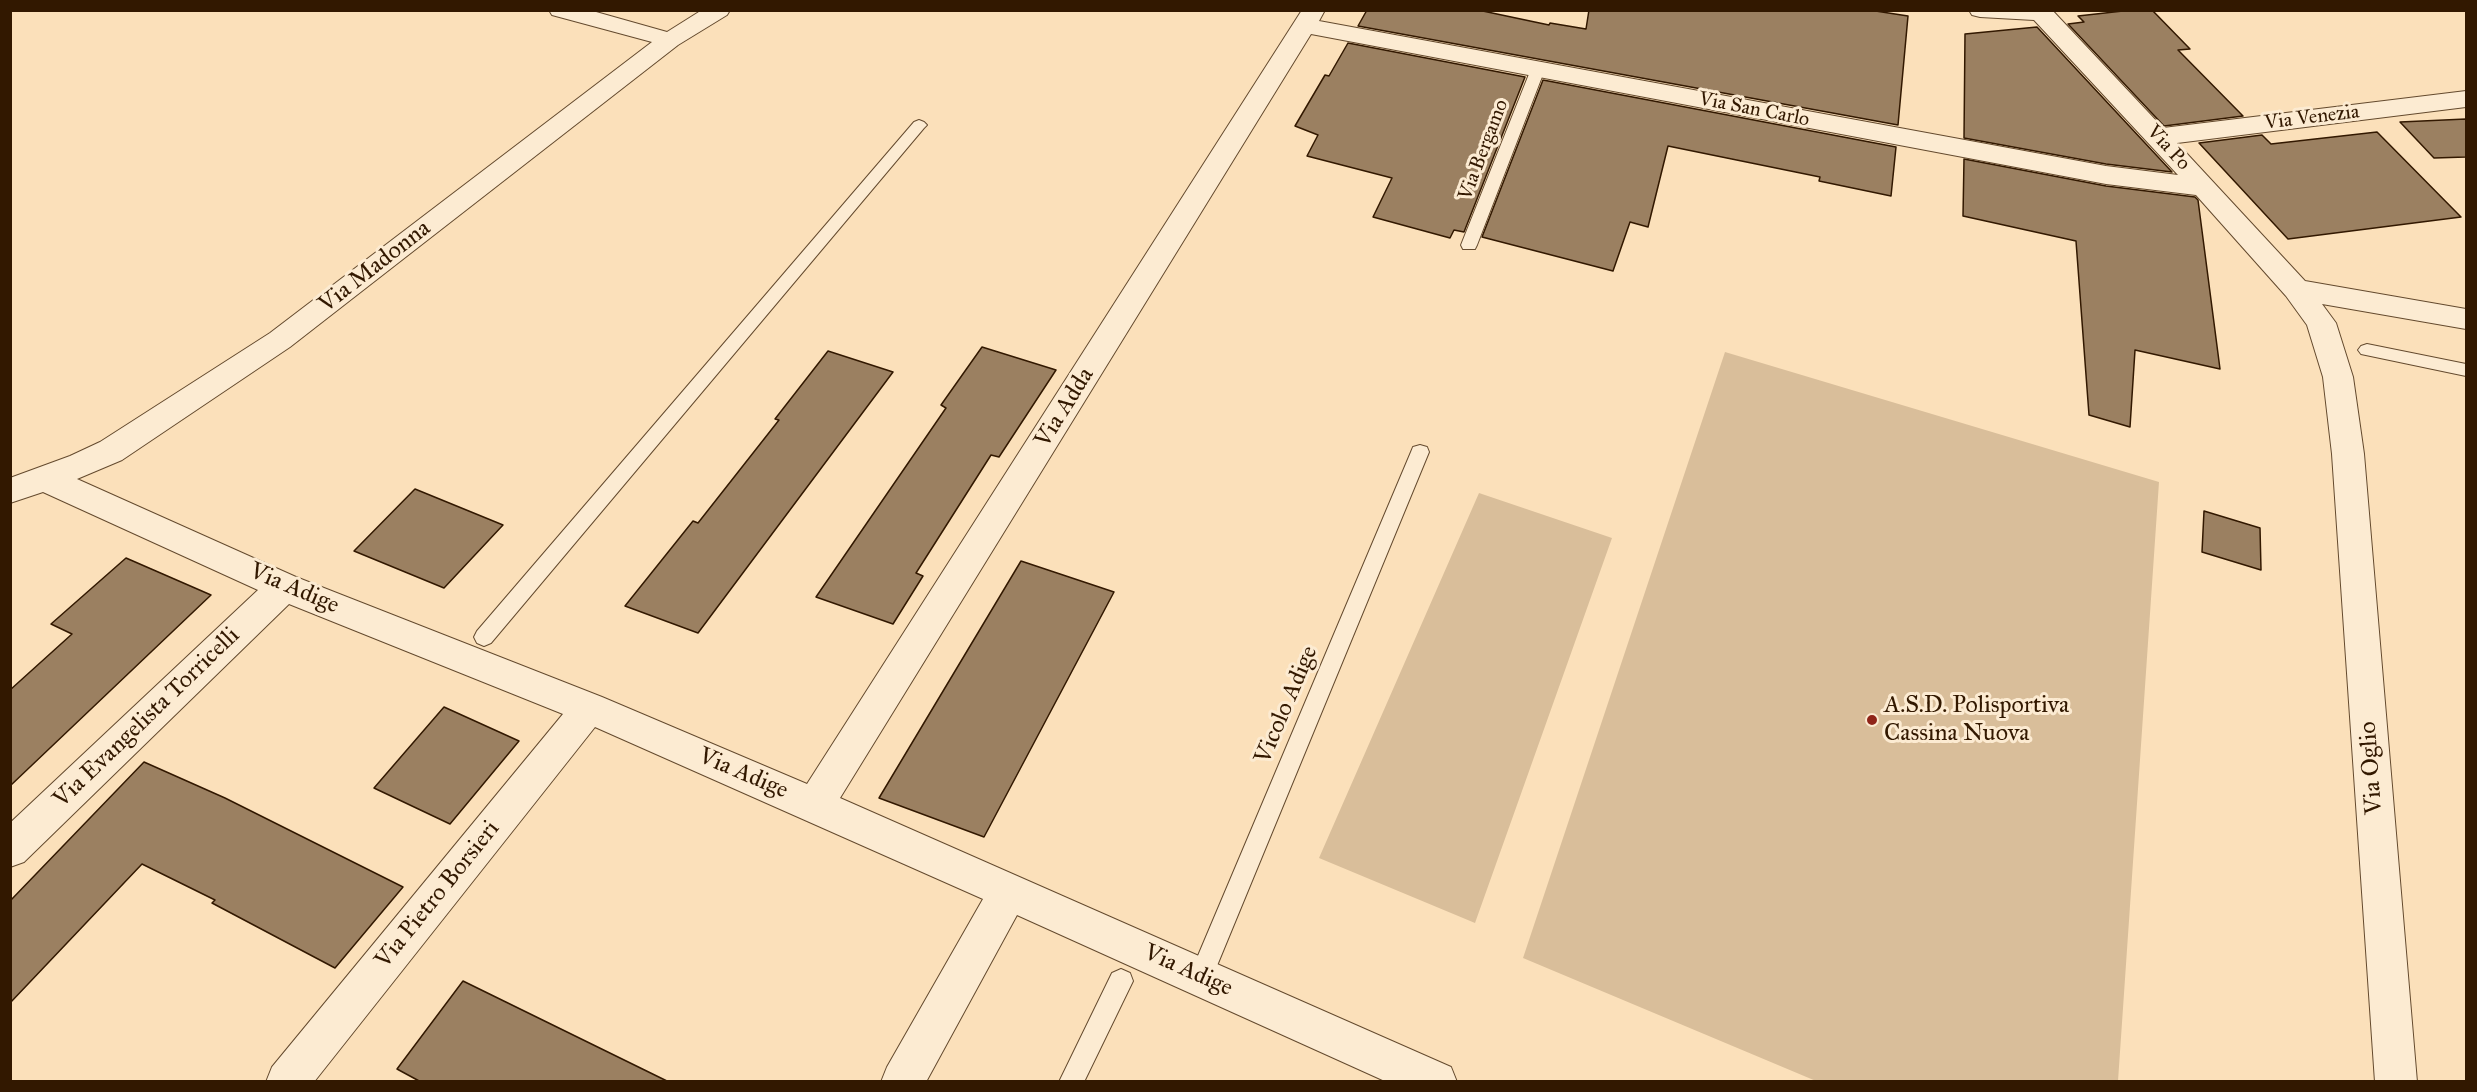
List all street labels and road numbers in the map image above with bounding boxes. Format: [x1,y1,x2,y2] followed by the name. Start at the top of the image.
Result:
[1697,88,1811,132] street label: Via San Carlo
[1454,96,1514,204] street label: Via Bergamo
[2263,100,2361,136] street label: Via Venezia
[2141,120,2195,176] street label: Via Po
[313,214,437,320] street label: Via Madonna
[1029,363,1101,453] street label: Via Adda
[245,557,343,621] street label: Via Adige
[48,622,246,814] street label: Via Evangelista Torricelli
[1249,642,1325,768] street label: Vicolo Adige
[2354,720,2390,816] street label: Via Oglio
[694,742,792,806] street label: Via Adige
[370,815,506,975] street label: Via Pietro Borsieri
[1139,939,1237,1003] street label: Via Adige

